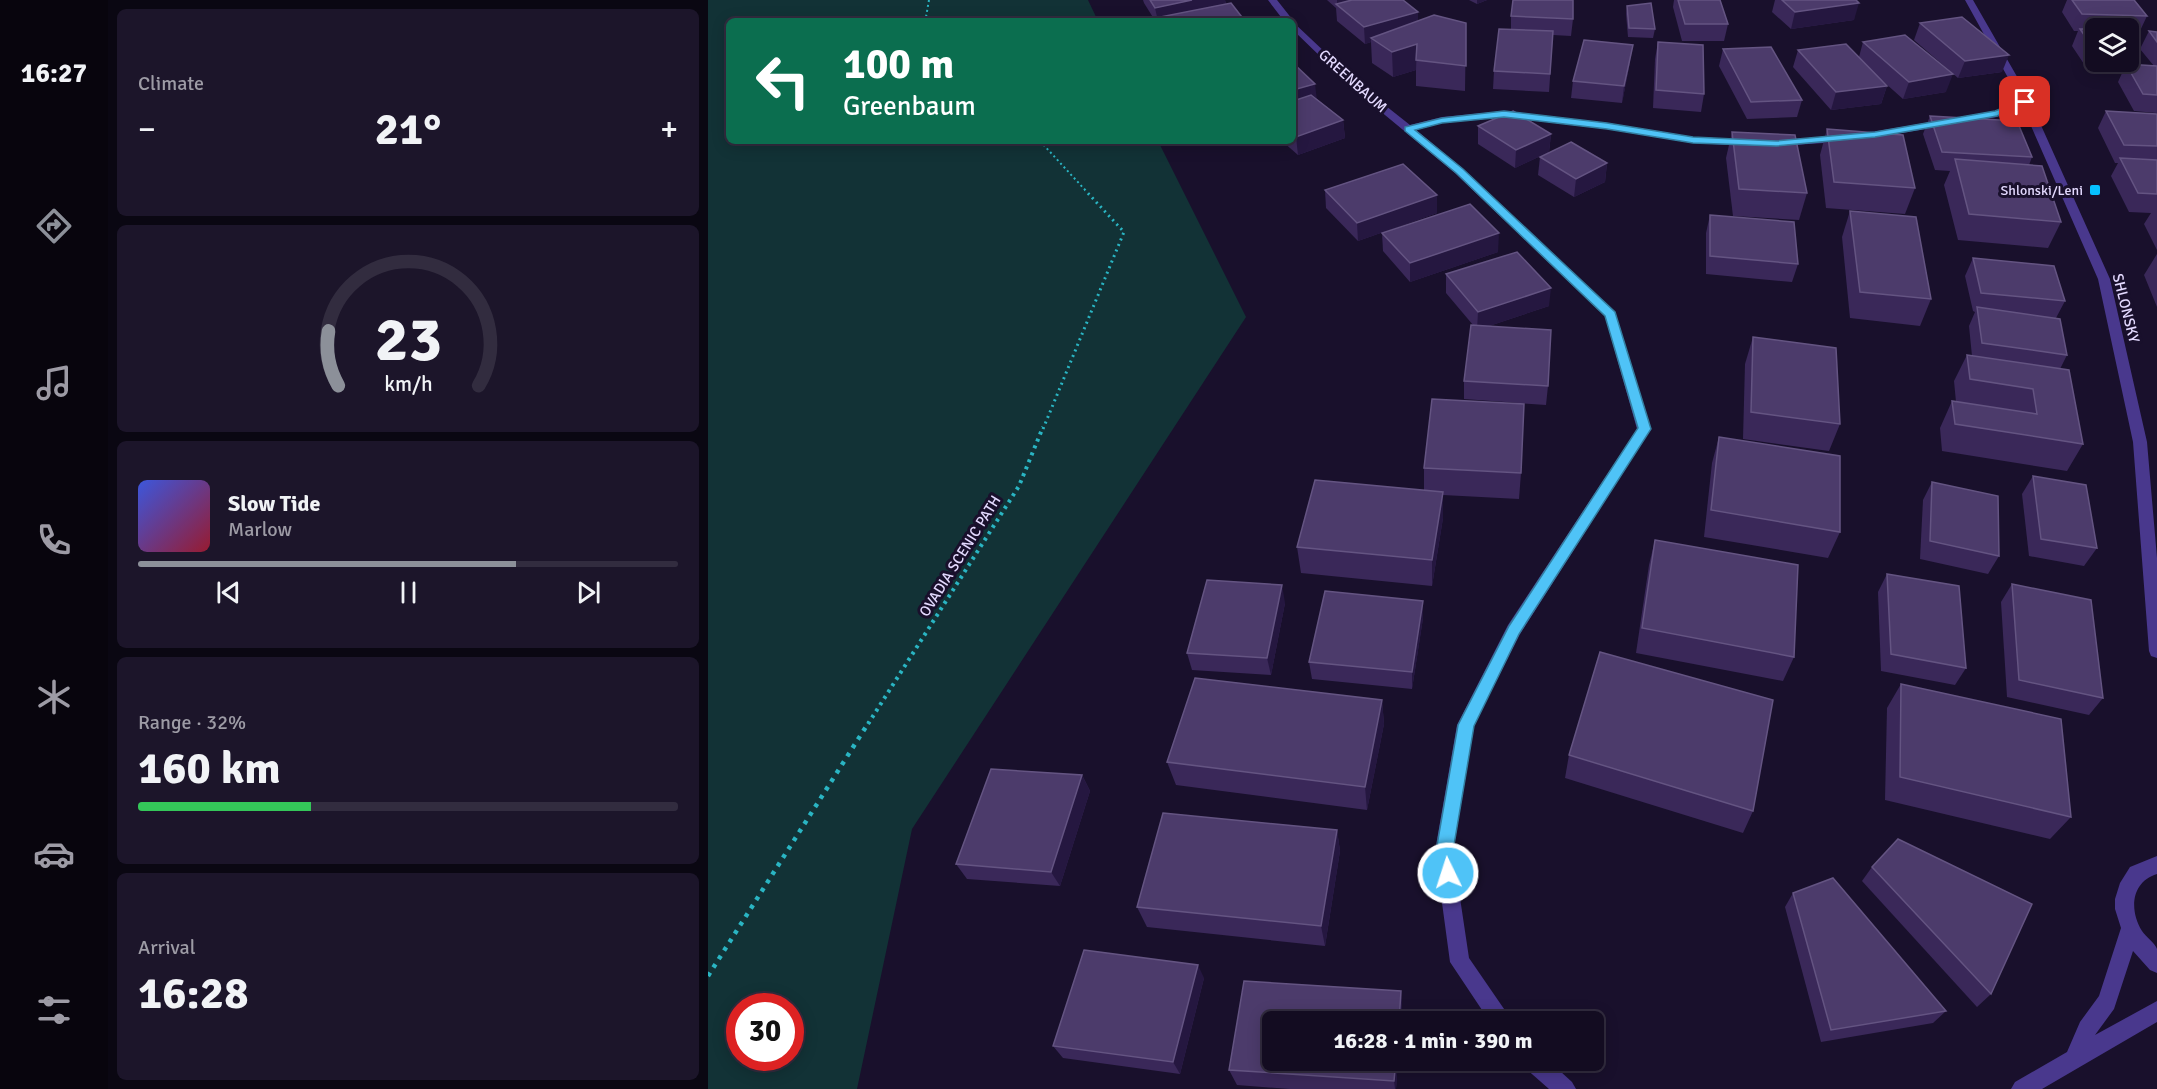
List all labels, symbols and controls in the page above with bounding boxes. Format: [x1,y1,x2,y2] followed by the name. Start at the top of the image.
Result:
[2085,18,2139,72] map controls
[2085,18,2139,72] button: layers
[843,39,954,90] text: 100 m
[744,42,822,120] icon: left
[1315,46,1391,116] street label: GREENBAUM
[21,57,87,90] text: 16:27
[138,71,204,96] text: Climate
[1999,76,2050,127] pin
[2008,85,2041,118] icon: arrive
[843,90,976,123] text: Greenbaum
[375,102,441,157] text: 21°
[138,109,156,150] text: −
[660,109,678,150] text: +
[2001,182,2083,199] place label: Shlonski/Leni
[2088,183,2102,197] marker: Shlonski/Leni
[33,205,75,247] icon: directions
[2109,271,2143,345] street label: SHLONSKY
[374,301,442,378] text: 23
[33,362,75,404] icon: music
[384,371,432,397] text: km/h
[228,490,320,517] text: Slow Tide
[915,492,1005,620] street label: OVADIA SCENIC PATH
[228,517,292,542] text: Marlow
[33,519,75,561] icon: phone
[212,576,245,609] icon: previous
[392,576,425,609] icon: pause
[572,576,605,609] icon: next
[33,676,75,718] icon: climate
[138,710,246,735] text: Range · 32%
[138,741,281,796] text: 160 km
[33,833,75,875] icon: car
[1416,841,1480,905] position arrow
[138,935,196,960] text: Arrival
[138,966,248,1021] text: 16:28
[33,989,75,1031] icon: filters
[726,993,804,1071] speed limit sign: 30
[1333,1027,1533,1054] text: 16:28 · 1 min · 390 m

